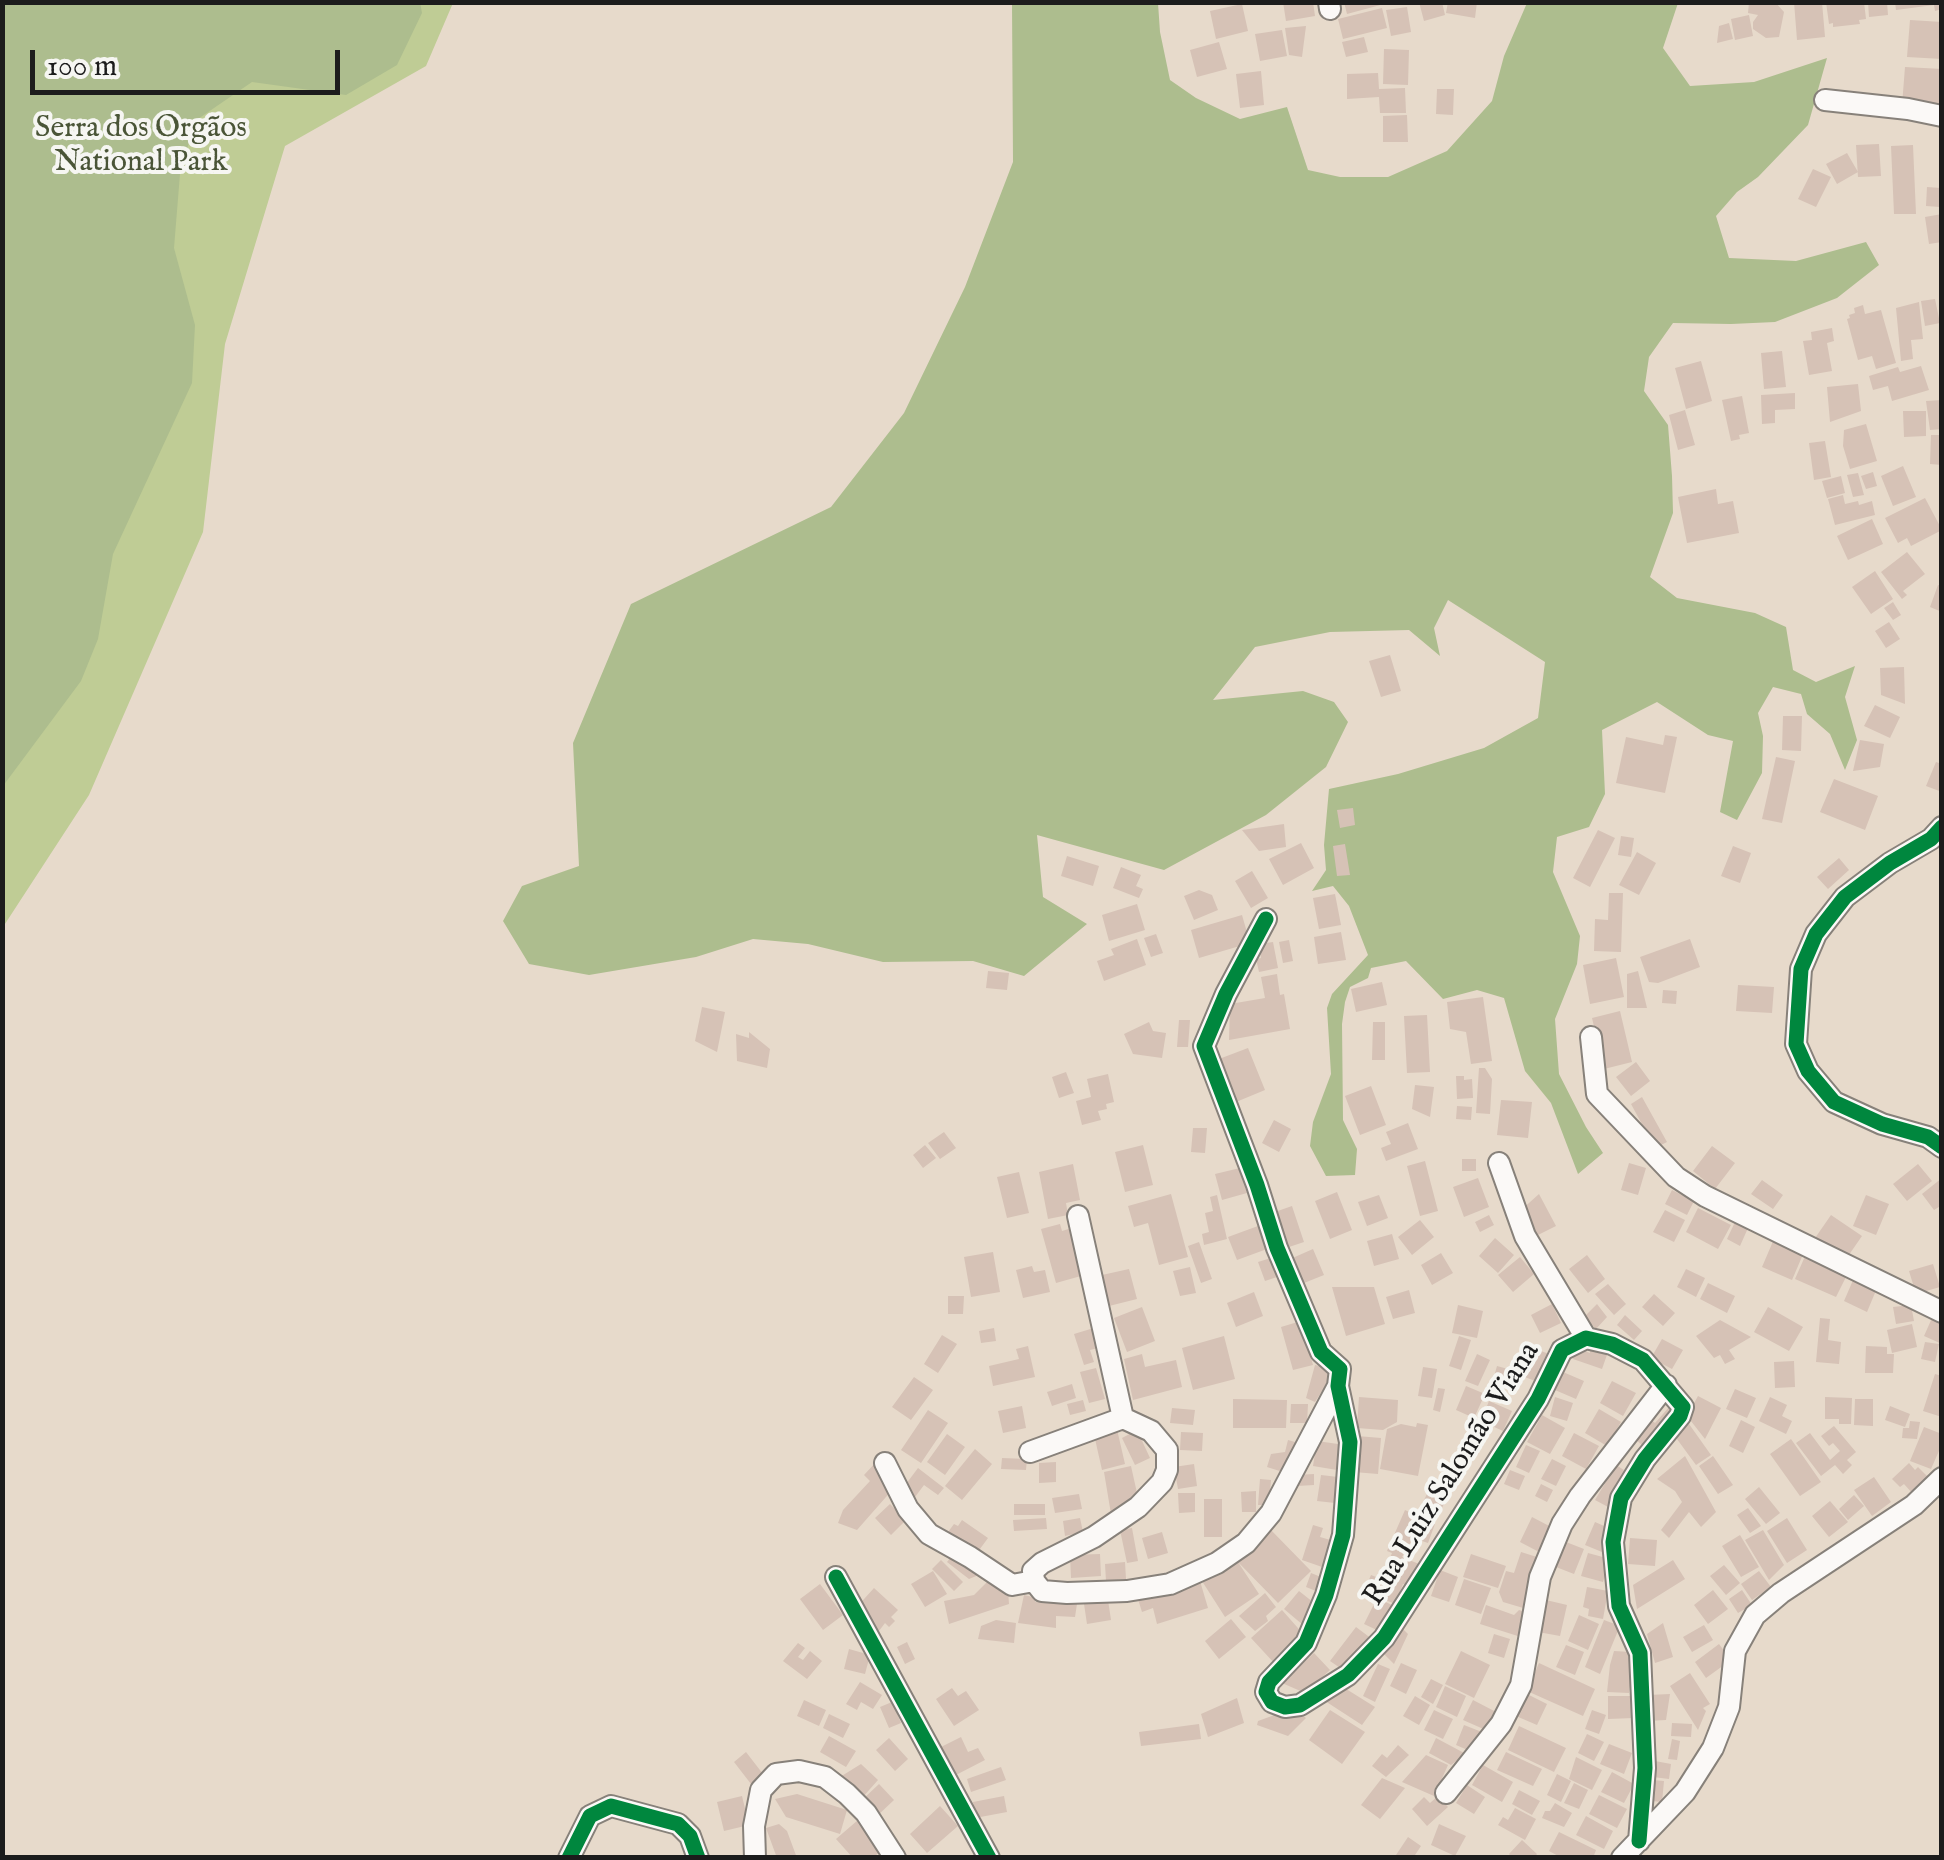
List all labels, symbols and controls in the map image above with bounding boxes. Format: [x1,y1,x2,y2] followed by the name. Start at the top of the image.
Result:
[35,30,345,92] scale bar
[47,48,117,86] text: 100 m
[35,112,247,182] park label: Serra dos Orgãos National Park
[1357,1337,1549,1613] street label: Rua Luiz Salomão Viana

